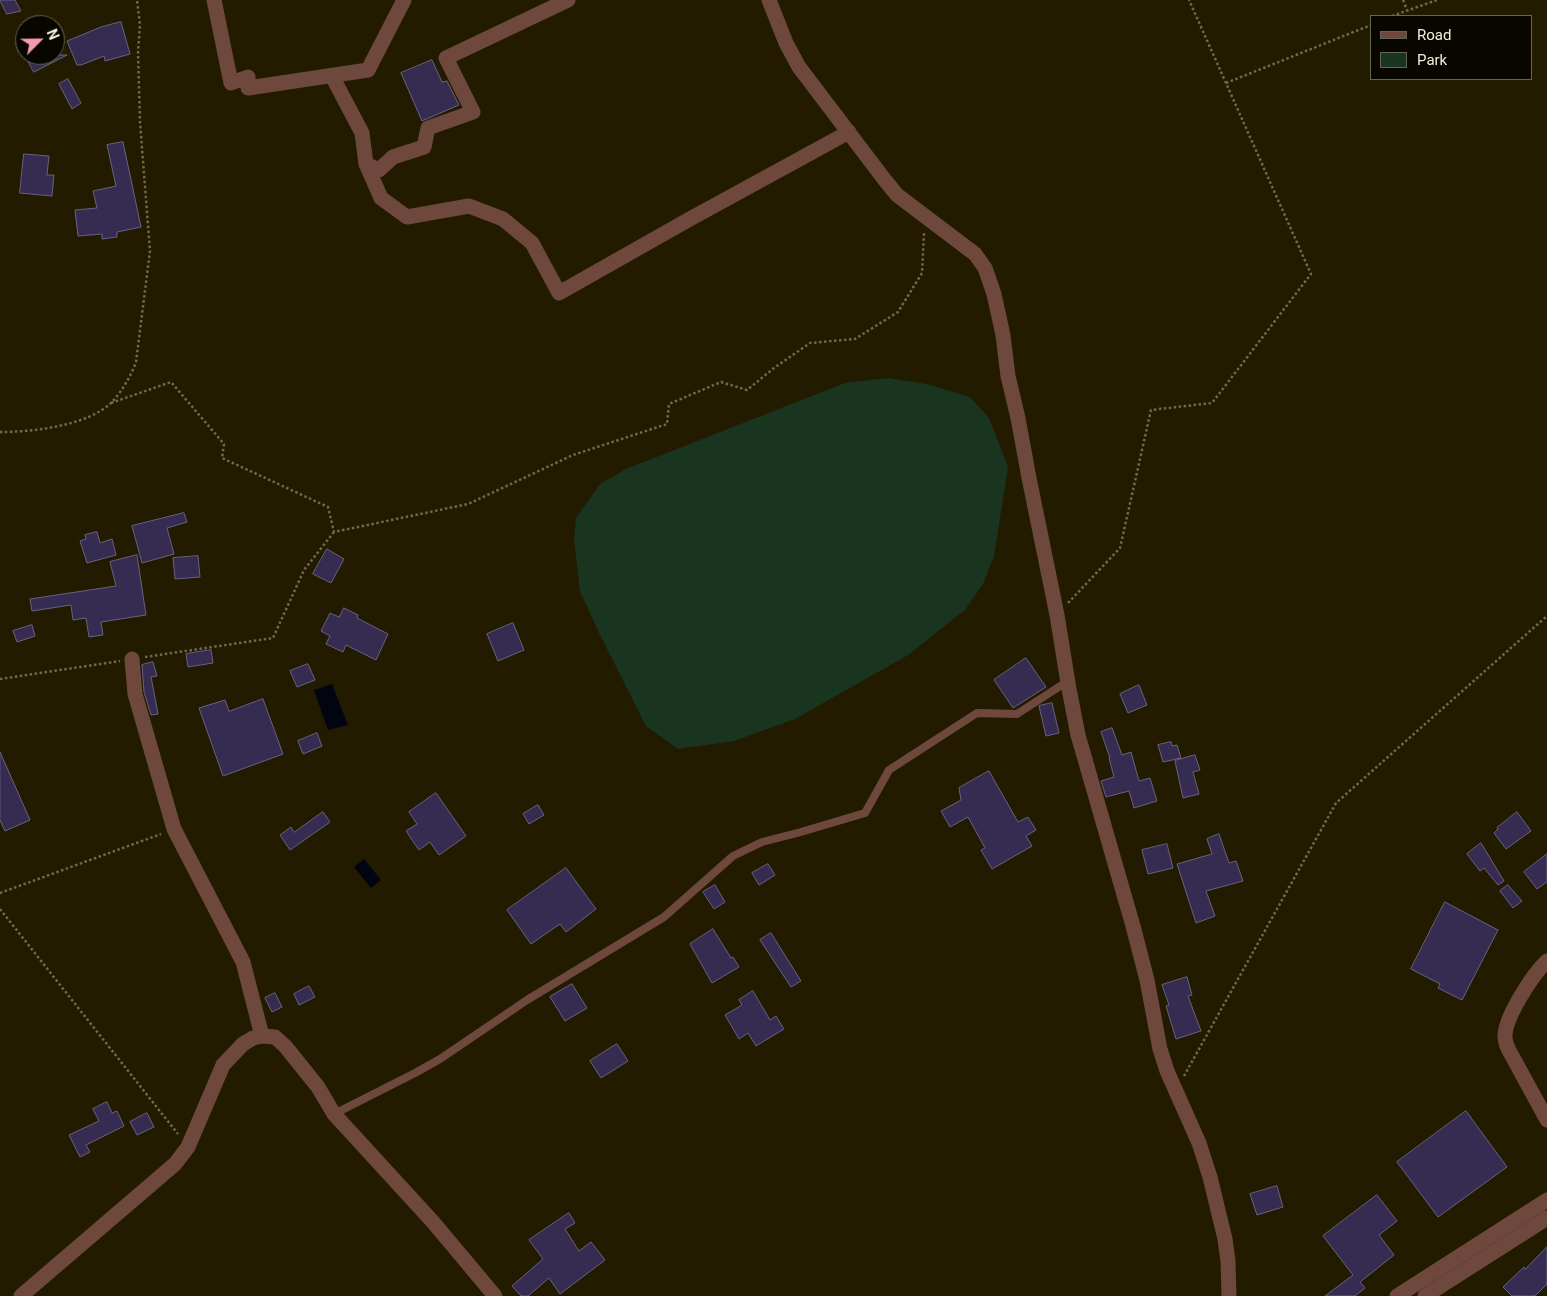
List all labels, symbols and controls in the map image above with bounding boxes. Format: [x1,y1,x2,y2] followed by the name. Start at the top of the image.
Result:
[15,15,65,65] north arrow
[1370,15,1532,80] legend
[1417,26,1451,44] text: Road
[44,27,62,42] text: N
[1417,51,1447,69] text: Park

